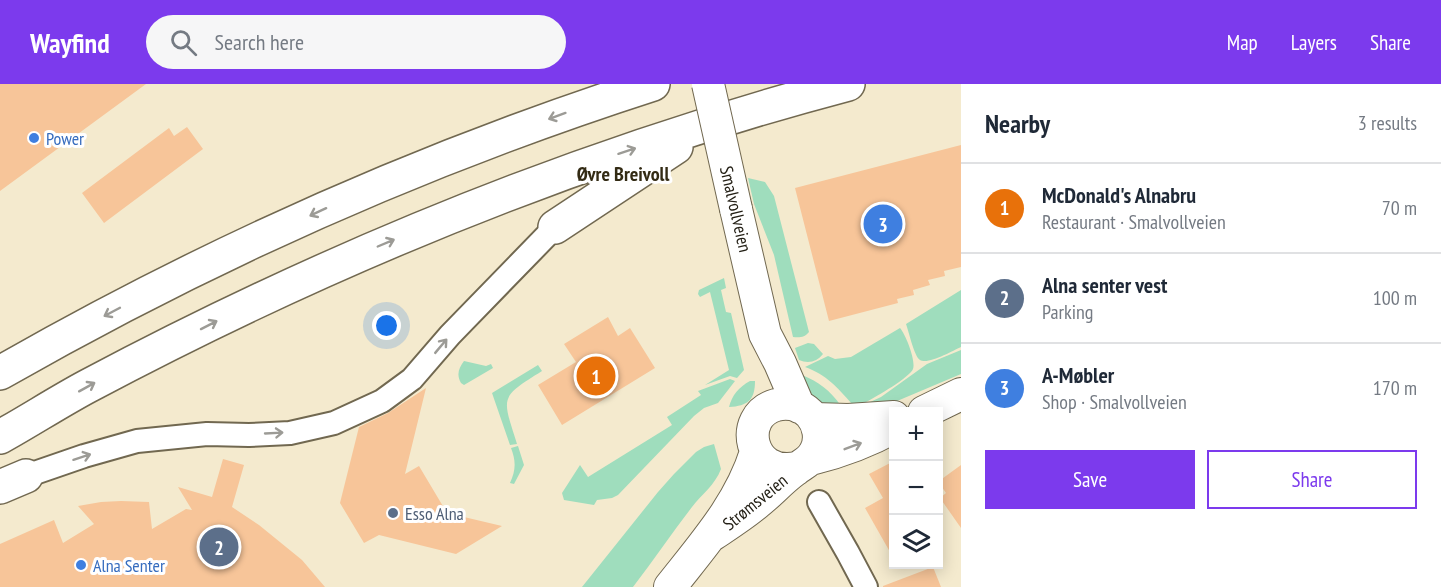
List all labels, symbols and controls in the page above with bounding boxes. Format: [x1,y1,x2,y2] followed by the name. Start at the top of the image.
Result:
[146,15,566,69] search box
[30,24,110,61] text: Wayfind
[167,26,200,59] icon: search
[215,28,304,56] text: Search here
[1227,29,1258,56] text: Map
[1291,29,1337,56] text: Layers
[1370,29,1411,56] text: Share
[985,107,1050,140] text: Nearby
[1358,110,1417,136] text: 3 results
[549,112,567,123] one-way arrow
[46,127,84,150] place label: Power
[27,131,41,145] marker: Power
[617,144,636,155] one-way arrow
[577,161,669,187] district label: Øvre Breivoll
[715,164,757,254] street label: Smalvollveien
[1042,181,1196,209] text: McDonald's Alnabru
[1000,195,1009,221] text: 1
[1382,195,1417,221] text: 70 m
[864,202,902,246] pin: 3
[309,206,327,218] one-way arrow
[1042,209,1226,235] text: Restaurant · Smalvollveien
[376,237,395,248] one-way arrow
[1042,271,1167,299] text: Alna senter vest
[1000,285,1009,311] text: 2
[1373,285,1417,311] text: 100 m
[1042,299,1093,325] text: Parking
[104,306,121,318] one-way arrow
[372,311,401,340] your location
[199,319,217,330] one-way arrow
[434,339,448,354] one-way arrow
[576,354,616,398] pin: 1
[1042,361,1114,389] text: A-Møbler
[1000,375,1009,401] text: 3
[1373,375,1417,401] text: 170 m
[78,381,95,393] one-way arrow
[1042,389,1187,415] text: Shop · Smalvollveien
[889,407,943,569] map controls
[889,407,943,461] button: +
[264,428,284,439] one-way arrow
[843,440,862,451] one-way arrow
[72,450,91,461] one-way arrow
[985,450,1195,509] button: Save
[1207,450,1417,509] button: Share
[889,461,943,515] button: −
[718,469,792,535] street label: Strømsveien
[405,502,464,525] place label: Esso Alna
[386,506,400,520] marker: Esso Alna
[889,515,943,569] button: layers
[200,524,238,570] pin: 2
[93,554,165,577] place label: Alna Senter
[74,558,88,572] marker: Alna Senter

